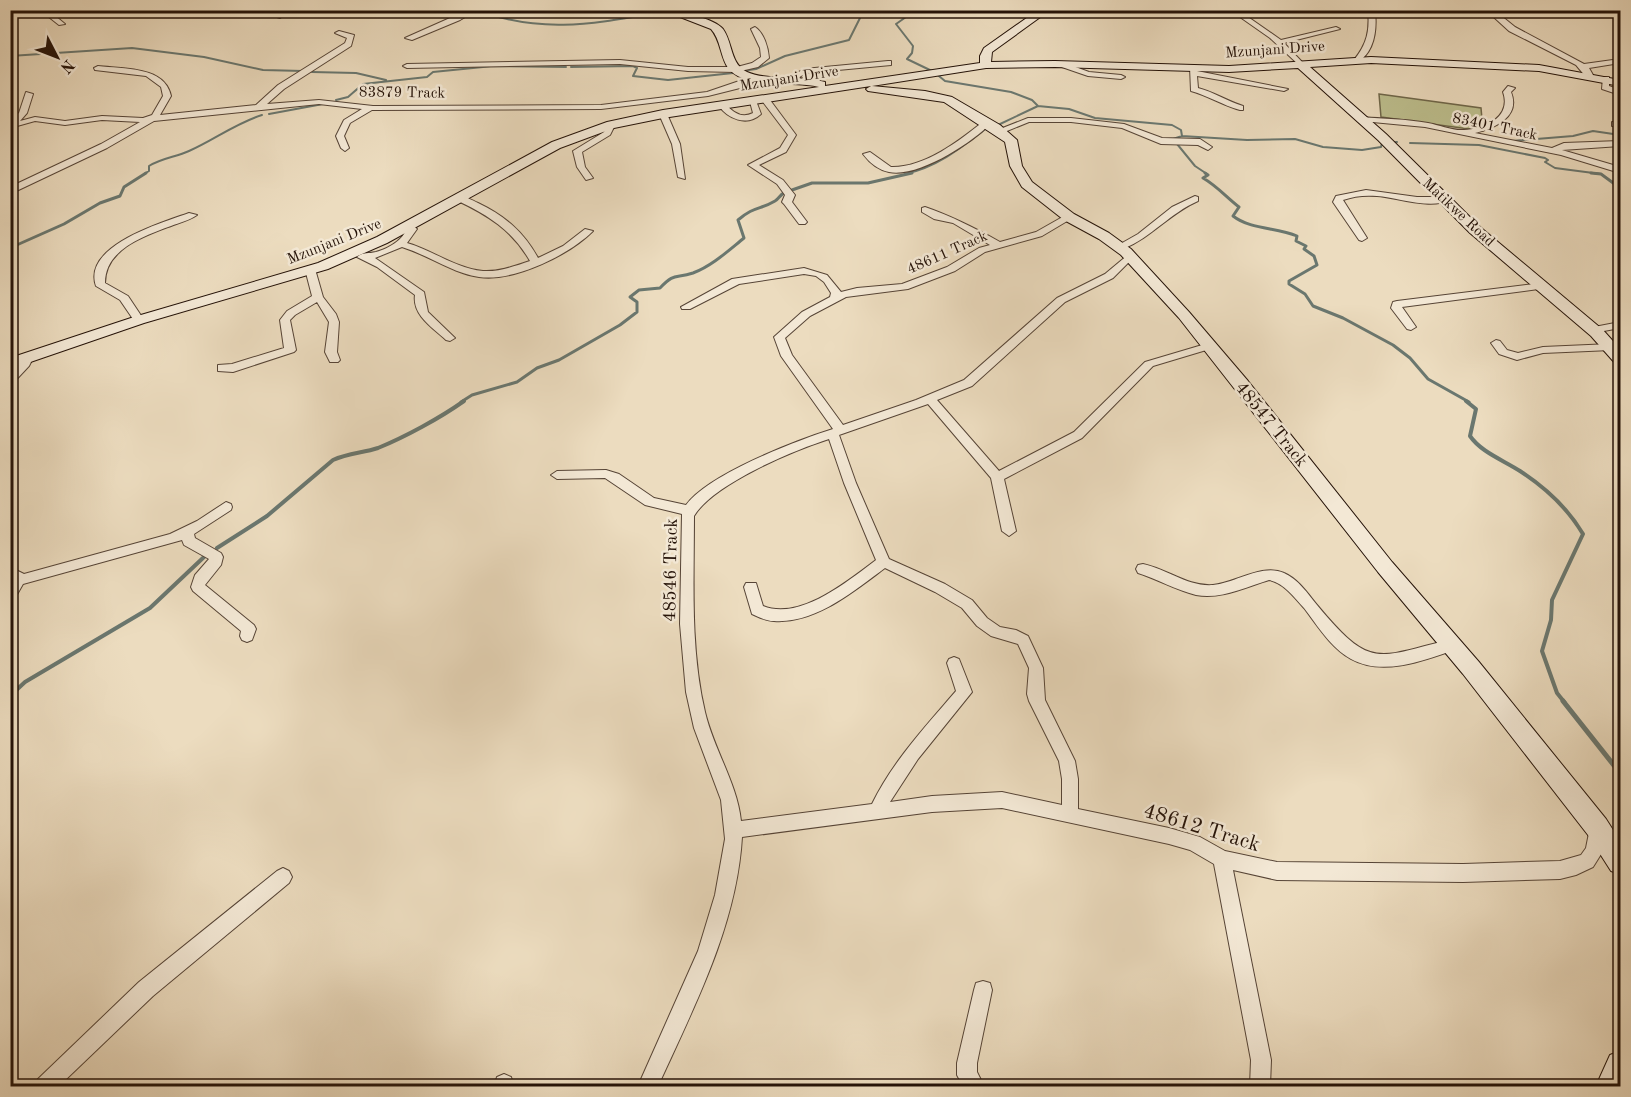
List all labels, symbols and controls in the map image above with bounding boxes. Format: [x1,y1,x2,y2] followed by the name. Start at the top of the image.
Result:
[27,27,87,87] north arrow
[1225,40,1326,61] street label: Mzunjani Drive
[56,56,77,76] text: N
[739,64,840,95] street label: Mzunjani Drive
[359,85,445,102] street label: 83879 Track
[1451,111,1539,144] street label: 83401 Track
[1419,176,1497,250] street label: Matikwe Road
[285,217,384,268] street label: Mzunjani Drive
[905,229,990,278] street label: 48611 Track
[1232,379,1311,471] street label: 48547 Track
[661,518,681,622] street label: 48546 Track
[1141,801,1262,856] street label: 48612 Track

